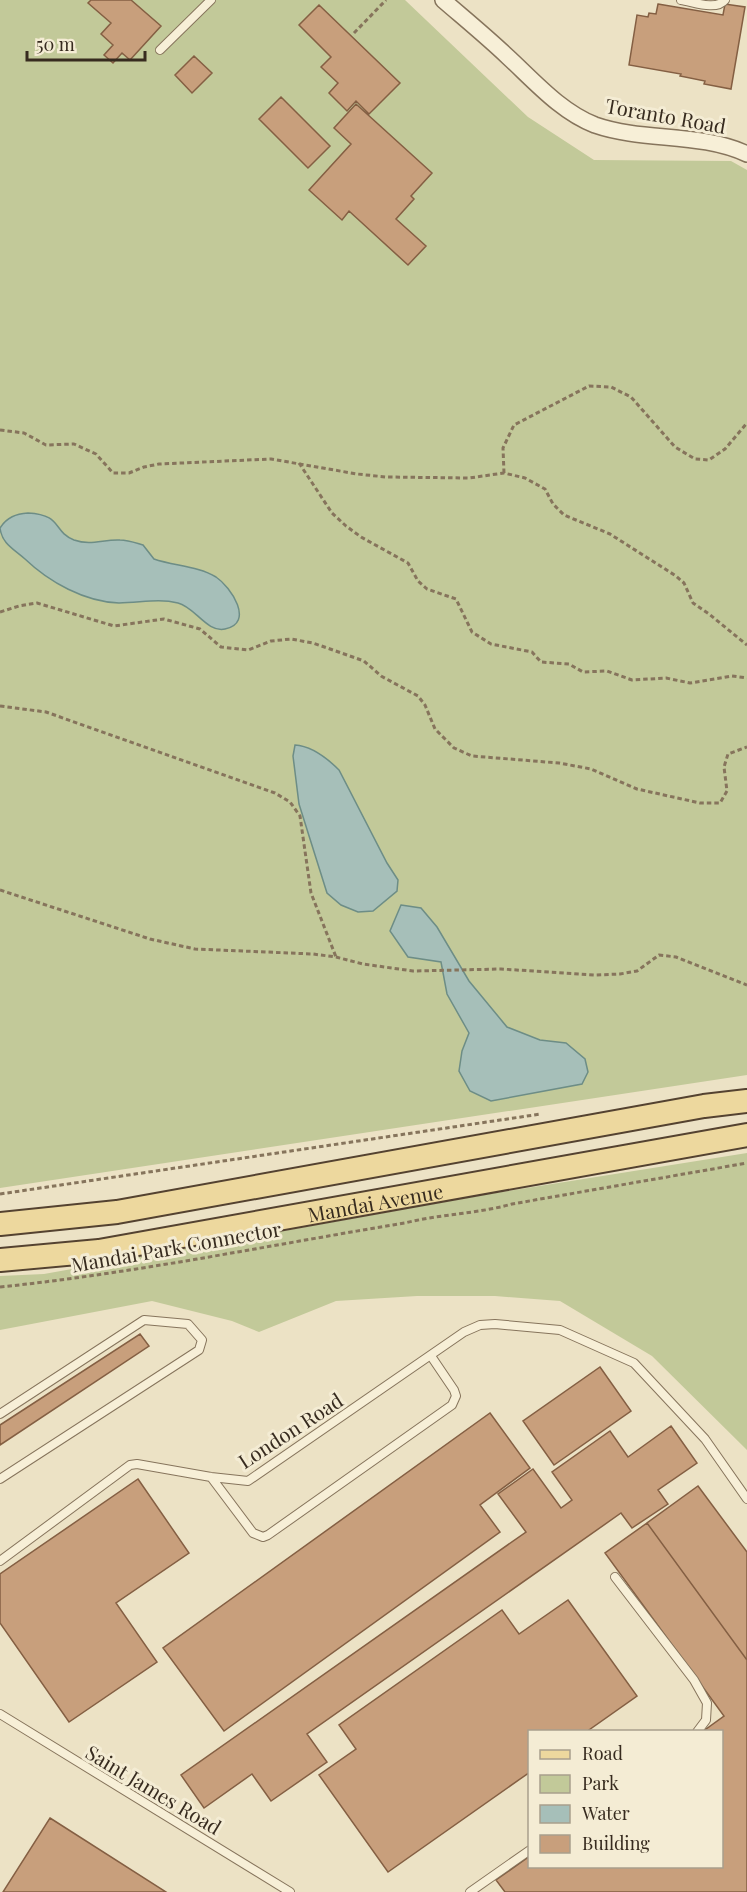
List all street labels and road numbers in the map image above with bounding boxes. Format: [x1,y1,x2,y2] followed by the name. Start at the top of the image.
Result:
[604,91,729,139] street label: Toranto Road
[305,1176,445,1227] street label: Mandai Avenue
[69,1214,283,1278] street label: Mandai Park Connector
[232,1386,348,1474] street label: London Road
[81,1738,227,1840] street label: Saint James Road

